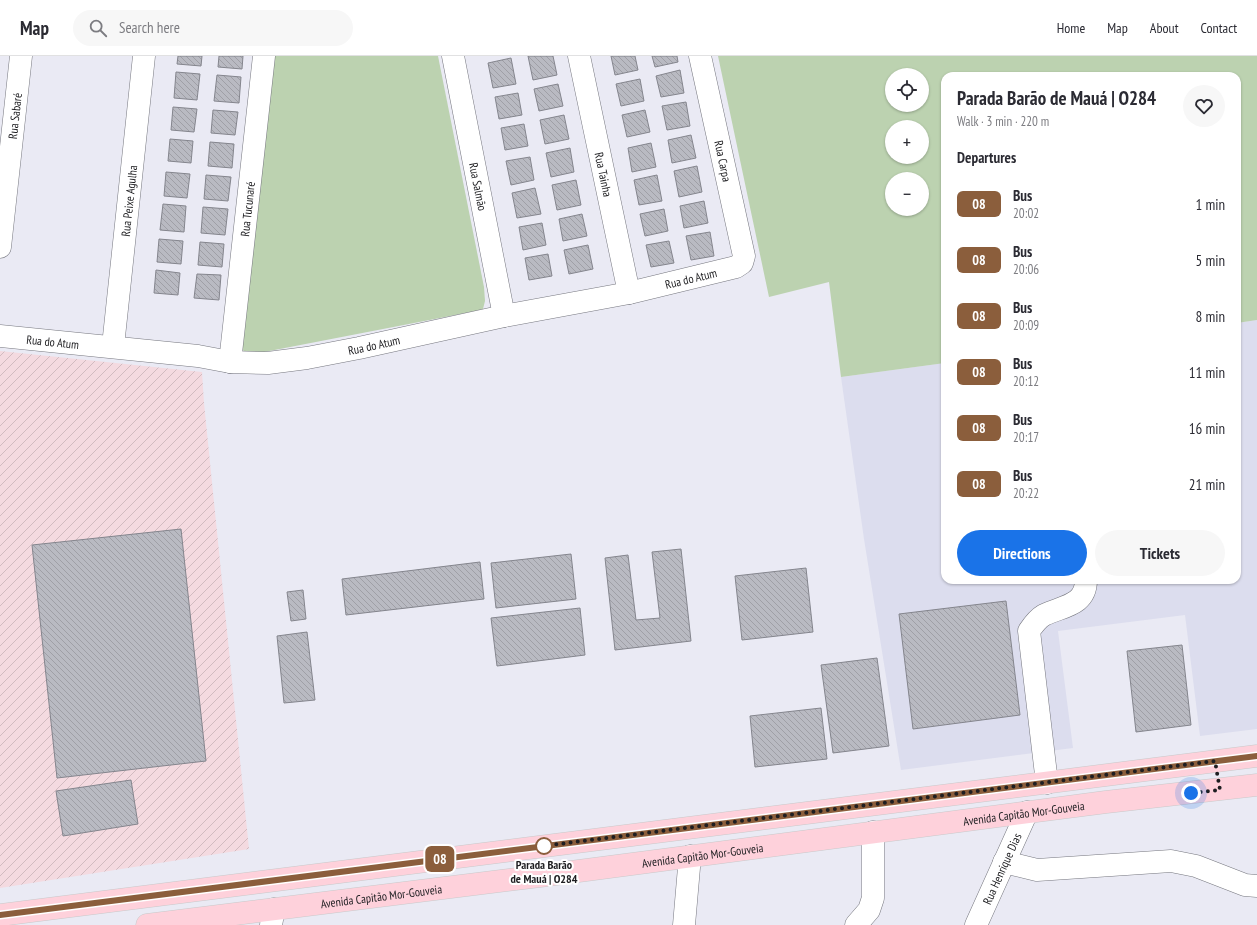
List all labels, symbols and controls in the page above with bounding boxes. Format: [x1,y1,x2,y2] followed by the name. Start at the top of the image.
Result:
[73,10,353,46] search box
[20,16,49,40] text: Map
[87,17,109,39] icon: search
[119,18,180,37] text: Search here
[1057,19,1085,37] text: Home
[1107,19,1128,37] text: Map
[1150,19,1179,37] text: About
[1201,19,1237,37] text: Contact
[885,68,929,216] map controls
[885,68,929,112] button: locate
[1183,85,1225,127] button: heart
[957,86,1156,110] text: Parada Barão de Mauá | O284
[4,92,24,140] street label: Rua Sabaré
[957,113,1049,130] text: Walk · 3 min · 220 m
[885,120,929,164] button: +
[711,139,735,183] street label: Rua Carpa
[957,148,1016,167] text: Departures
[592,151,616,198] street label: Rua Tainha
[467,161,491,212] street label: Rua Salmão
[117,164,140,237] street label: Rua Peixe Agulha
[885,172,929,216] button: −
[236,181,258,237] street label: Rua Tucunaré
[1013,186,1032,205] text: Bus
[972,195,986,213] text: 08
[1195,195,1225,214] text: 1 min
[1013,205,1039,222] text: 20:02
[1013,242,1032,261] text: Bus
[972,251,986,269] text: 08
[1195,251,1225,270] text: 5 min
[1013,261,1039,278] text: 20:06
[663,264,718,292] street label: Rua do Atum
[1013,298,1032,317] text: Bus
[972,307,986,325] text: 08
[1195,307,1225,326] text: 8 min
[1013,317,1039,334] text: 20:09
[26,331,80,351] street label: Rua do Atum
[347,332,401,357] street label: Rua do Atum
[1013,354,1032,373] text: Bus
[972,363,986,381] text: 08
[1189,363,1225,382] text: 11 min
[1013,373,1039,390] text: 20:12
[1013,410,1032,429] text: Bus
[972,419,986,437] text: 08
[1189,419,1225,438] text: 16 min
[1013,429,1039,446] text: 20:17
[1013,466,1032,485] text: Bus
[972,475,986,493] text: 08
[1189,475,1225,494] text: 21 min
[1013,485,1039,502] text: 20:22
[957,530,1087,576] button: Directions
[1095,530,1225,576] button: Tickets
[1181,783,1201,803] your location
[962,797,1086,828] street label: Avenida Capitão Mor-Gouveia
[979,830,1024,907] street label: Rua Henrique Dias
[535,837,553,855] marker: Parada Barão de Mauá | O284
[641,839,764,870] street label: Avenida Capitão Mor-Gouveia
[422,846,458,872] line badge: 08
[433,850,447,868] text: 08
[510,857,578,886] place label: Parada Barão de Mauá | O284
[320,881,443,911] street label: Avenida Capitão Mor-Gouveia

